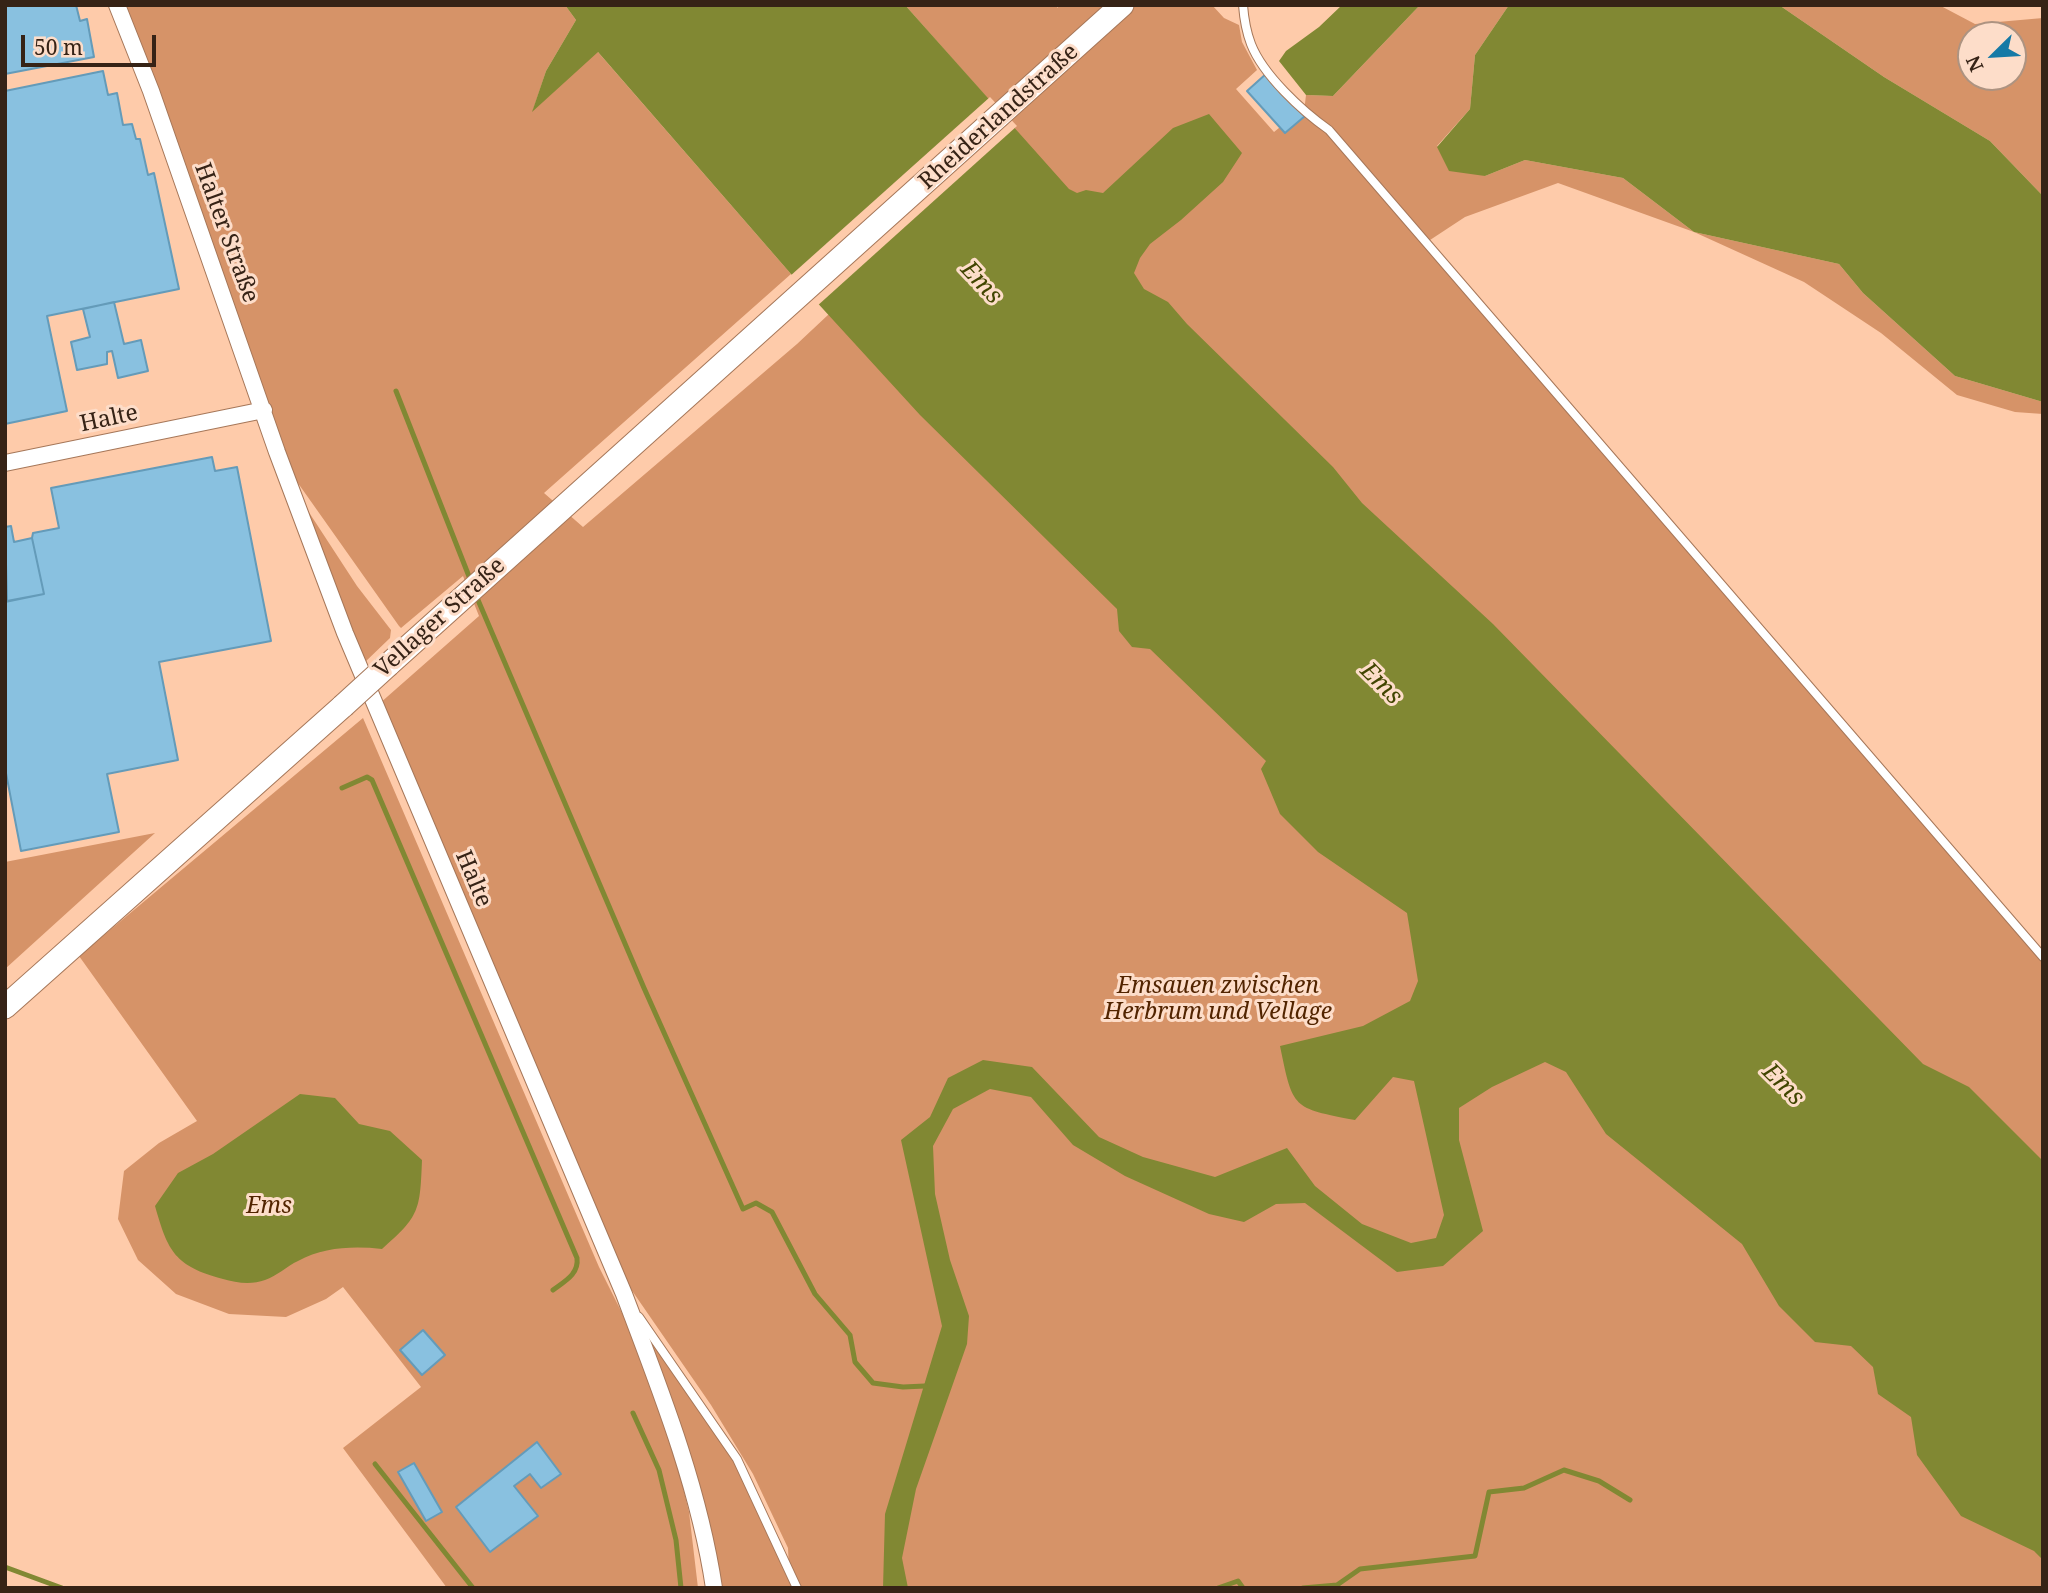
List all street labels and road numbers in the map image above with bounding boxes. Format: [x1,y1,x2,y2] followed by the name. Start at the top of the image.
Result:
[914,38,1084,196] street label: Rheiderlandstraße
[188,159,264,307] street label: Halter Straße
[77,399,141,439] street label: Halte
[369,552,511,684] street label: Vellager Straße
[449,847,497,911] street label: Halte

